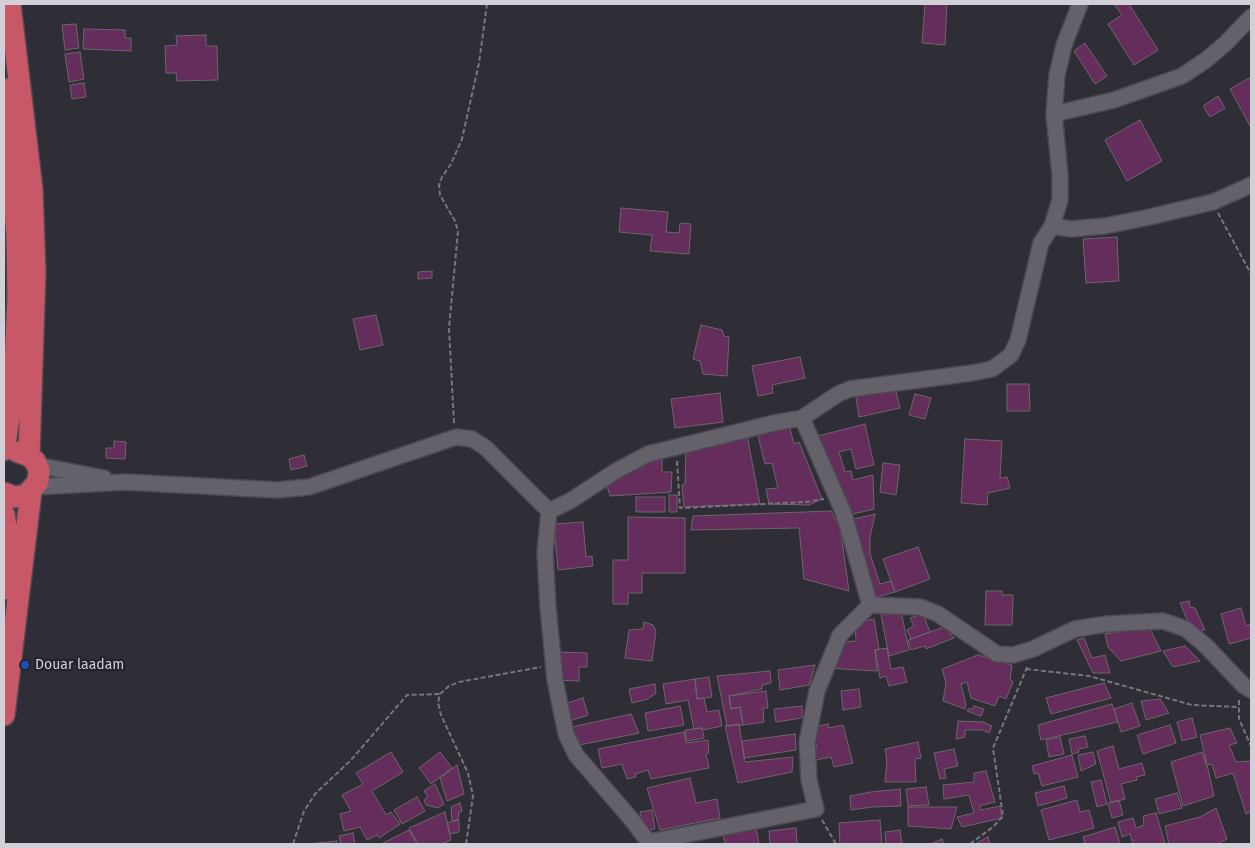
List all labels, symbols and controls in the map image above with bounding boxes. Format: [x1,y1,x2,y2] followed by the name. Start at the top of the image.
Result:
[35,657,124,673] place label: Douar laadam
[19,659,31,671] marker: Douar laadam

